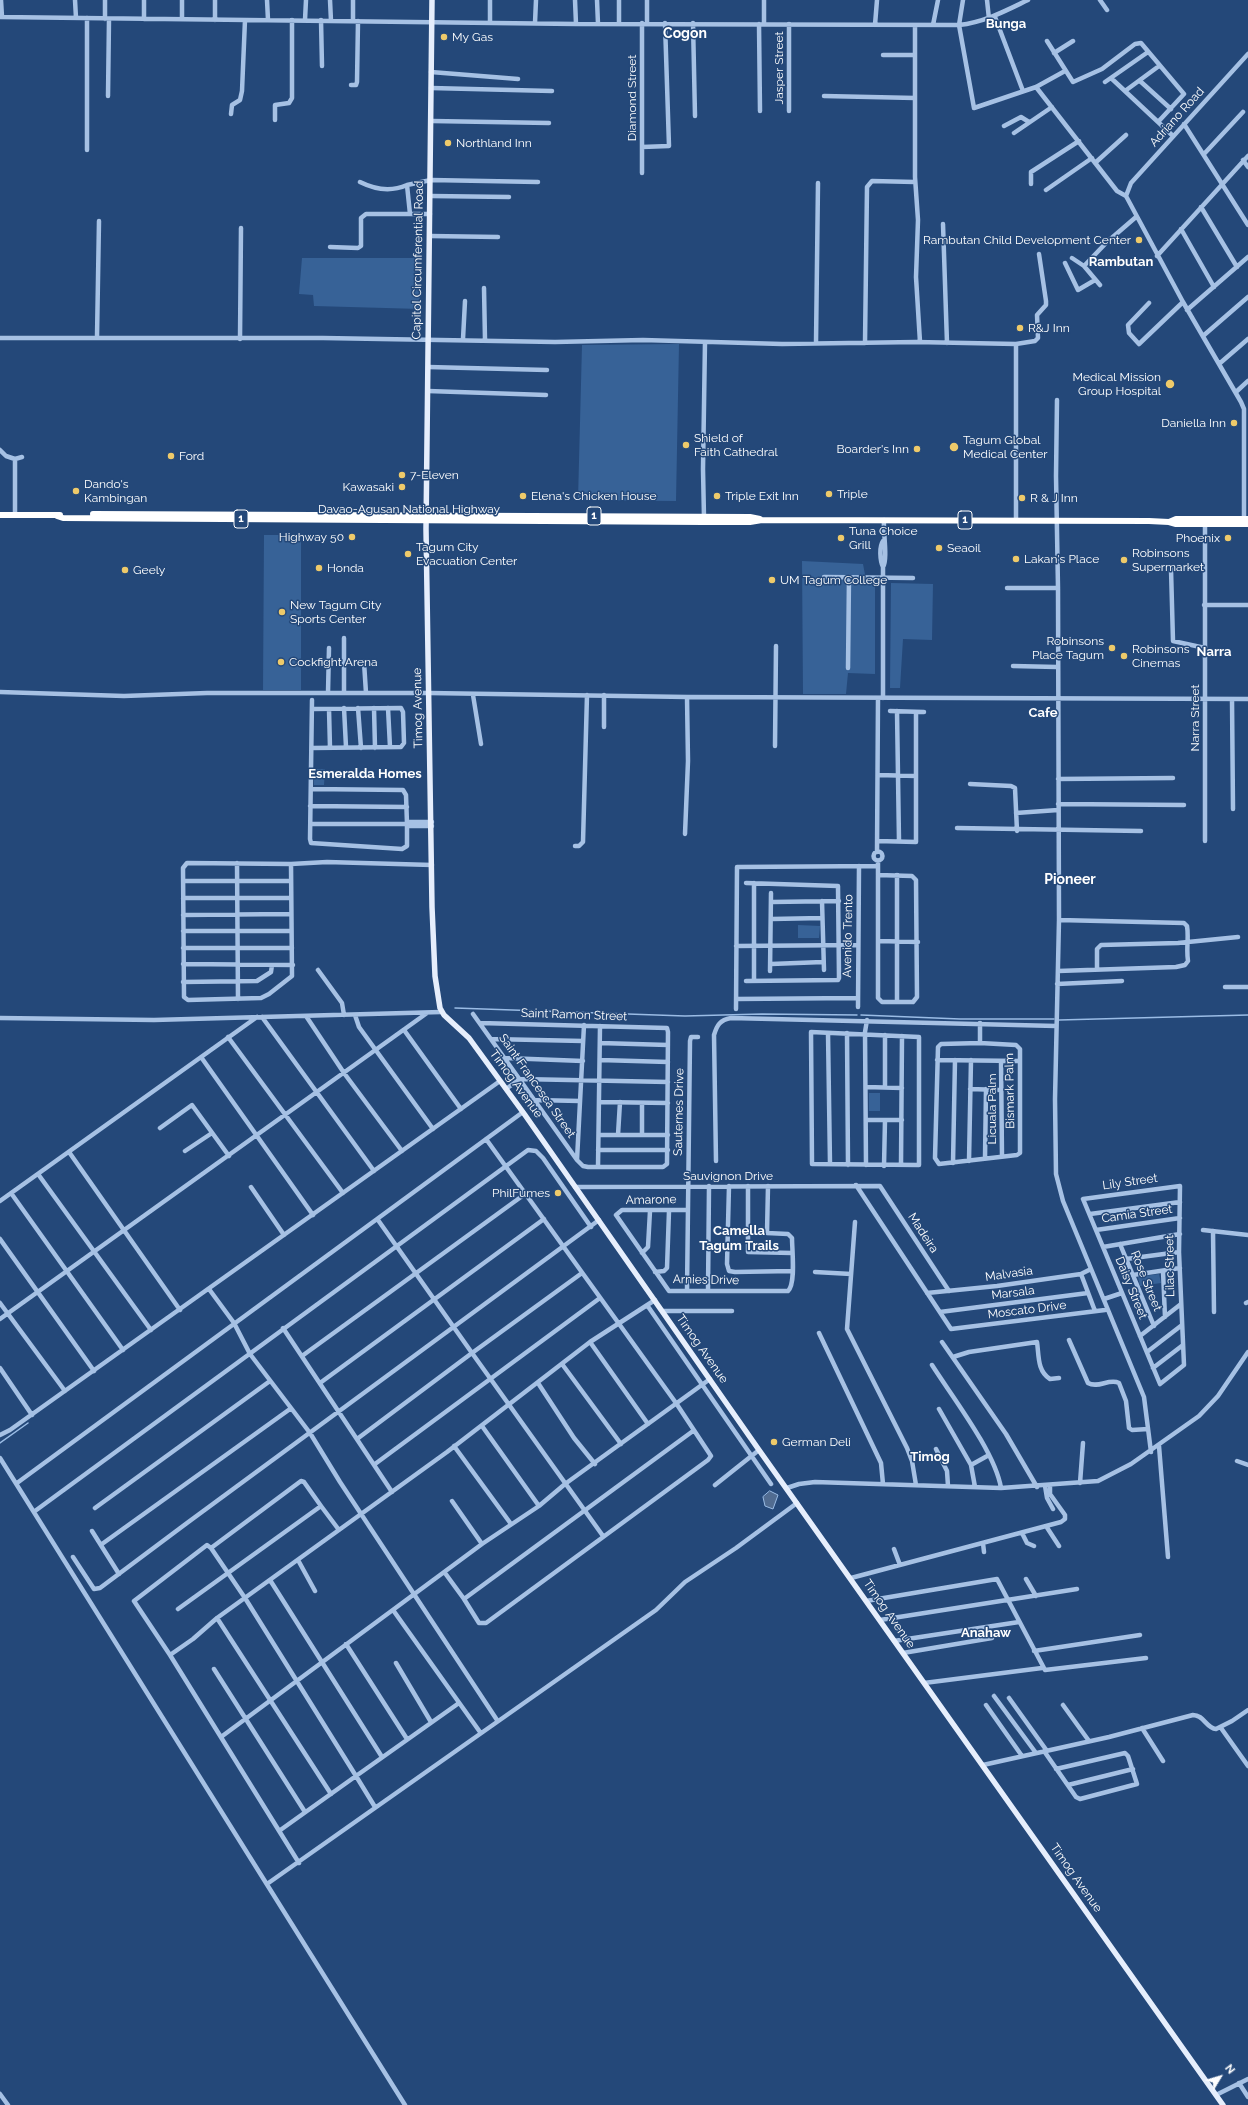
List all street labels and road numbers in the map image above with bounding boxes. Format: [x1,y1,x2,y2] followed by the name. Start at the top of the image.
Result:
[772,32,786,104] street label: Jasper Street
[625,55,639,141] street label: Diamond Street
[1147,84,1207,150] street label: Adriano Road
[409,180,427,340] street label: Capitol Circumferential Road
[318,502,500,516] street label: Davao-Agusan National Highway
[587,507,601,525] road number: 1
[234,510,248,528] road number: 1
[958,511,972,529] road number: 1
[410,668,426,748] street label: Timog Avenue
[1188,684,1202,752] street label: Narra Street
[840,894,856,978] street label: Avenido Trento
[521,1006,627,1024] street label: Saint Ramon Street
[496,1031,578,1141] street label: Saint Francesca Street
[486,1047,546,1121] street label: Timog Avenue
[1002,1053,1018,1129] street label: Bismark Palm
[671,1068,687,1156] street label: Sauternes Drive
[985,1074,999,1144] street label: Licuala Palm
[683,1169,773,1183] street label: Sauvignon Drive
[1102,1171,1158,1193] street label: Lily Street
[625,1192,677,1208] street label: Amarone
[1101,1202,1173,1226] street label: Camia Street
[905,1210,941,1256] street label: Madeira
[1162,1235,1178,1297] street label: Lilac Street
[1127,1249,1165,1313] street label: Rose Street
[1112,1255,1150,1321] street label: Daisy Street
[984,1264,1034,1284] street label: Malvasia
[673,1272,739,1288] street label: Arnies Drive
[991,1283,1035,1303] street label: Marsala
[987,1298,1067,1322] street label: Moscato Drive
[673,1312,731,1386] street label: Timog Avenue
[860,1577,918,1651] street label: Timog Avenue
[1047,1841,1105,1915] street label: Timog Avenue

